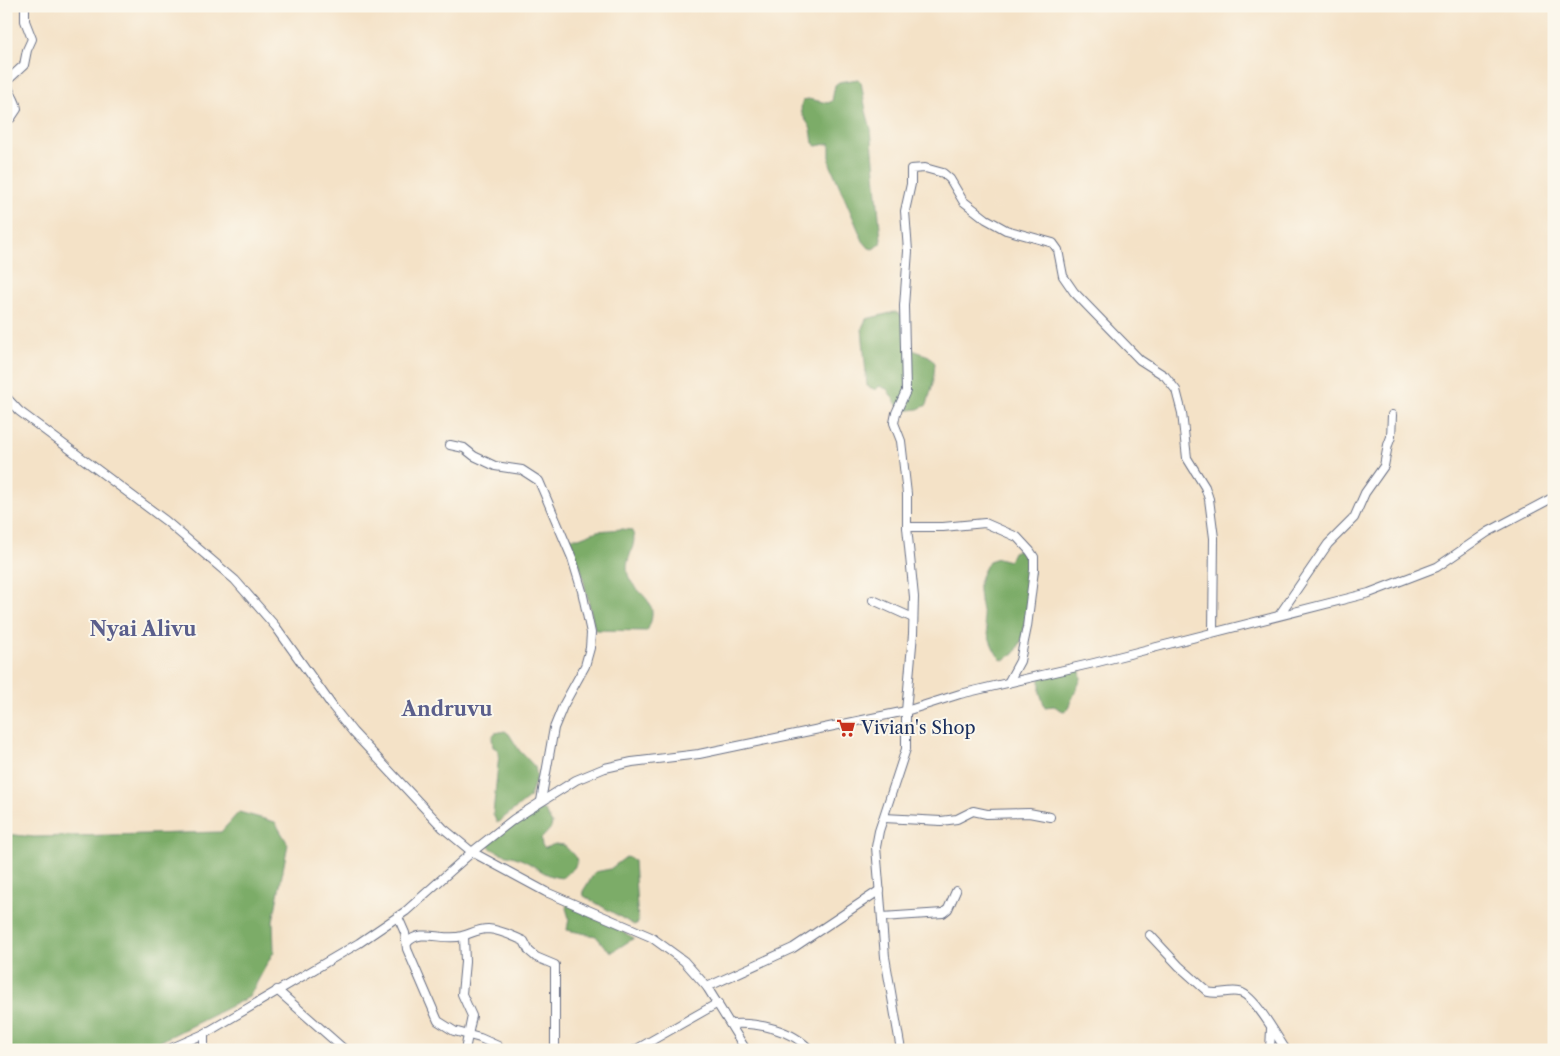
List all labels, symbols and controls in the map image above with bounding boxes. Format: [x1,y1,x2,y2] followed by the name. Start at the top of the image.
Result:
[90,617,196,641] district label: Nyai Alivu
[401,697,492,721] district label: Andruvu
[835,717,857,739] supermarket icon: Vivian's Shop
[860,717,976,739] place label: Vivian's Shop

